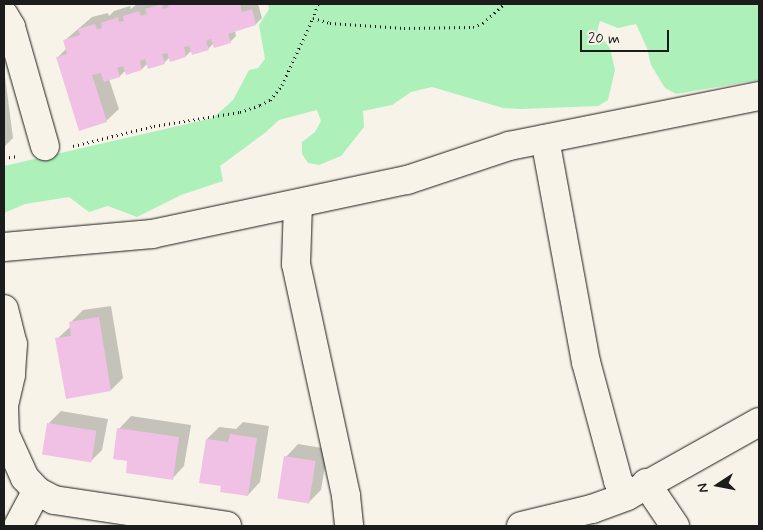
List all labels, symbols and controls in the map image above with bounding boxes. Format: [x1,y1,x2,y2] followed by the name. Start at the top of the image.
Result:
[583,20,672,52] scale bar
[588,29,620,49] text: 20 m
[693,460,743,510] north arrow
[694,482,713,494] text: N

